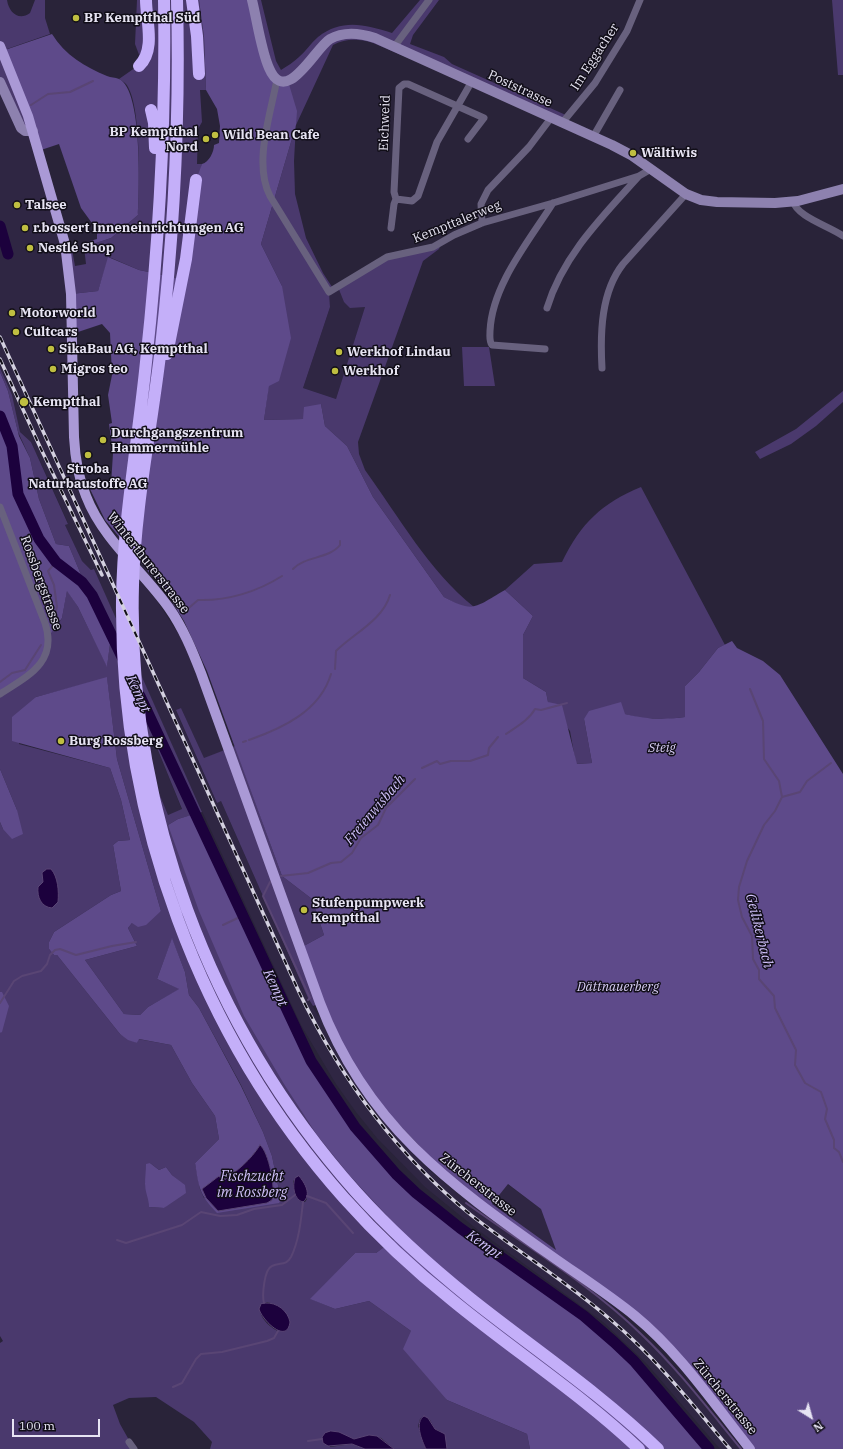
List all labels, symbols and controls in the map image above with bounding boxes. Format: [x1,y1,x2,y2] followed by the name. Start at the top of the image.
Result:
[84,10,200,26] place label: BP Kemptthal Süd
[71,13,81,23] marker: BP Kemptthal Süd
[568,21,622,93] street label: Im Eggacher
[485,67,555,111] street label: Poststrasse
[376,95,394,151] street label: Eichweid
[109,124,198,155] place label: BP Kemptthal Nord
[223,127,320,143] place label: Wild Bean Cafe
[210,130,220,140] marker: Wild Bean Cafe
[201,134,211,144] marker: BP Kemptthal Nord
[641,145,697,161] place label: Wältiwis
[628,148,638,158] marker: Wältiwis
[25,197,67,213] place label: Talsee
[411,197,503,247] street label: Kempttalerweg
[12,200,22,210] marker: Talsee
[33,220,244,236] place label: r.bossert Inneneinrichtungen AG
[20,223,30,233] marker: r.bossert Inneneinrichtungen AG
[38,240,114,256] place label: Nestlé Shop
[25,243,35,253] marker: Nestlé Shop
[20,305,96,321] place label: Motorworld
[7,308,17,318] marker: Motorworld
[24,324,77,340] place label: Cultcars
[11,327,21,337] marker: Cultcars
[59,341,208,357] place label: SikaBau AG, Kemptthal
[46,344,56,354] marker: SikaBau AG, Kemptthal
[347,344,451,360] place label: Werkhof Lindau
[334,347,344,357] marker: Werkhof Lindau
[61,361,128,377] place label: Migros teo
[343,363,399,379] place label: Werkhof
[48,364,58,374] marker: Migros teo
[330,366,340,376] marker: Werkhof
[33,394,101,410] place label: Kemptthal
[18,396,30,408] marker: Kemptthal
[111,425,243,456] place label: Durchgangszentrum Hammermühle
[98,435,108,445] marker: Durchgangszentrum Hammermühle
[83,450,93,460] marker: Stroba Naturbaustoffe AG
[28,461,148,492] place label: Stroba Naturbaustoffe AG
[103,509,193,617] street label: Winterthurerstrasse
[17,534,65,632] street label: Rossbergstrasse
[122,673,154,715] water label: Kempt
[69,733,163,749] place label: Burg Rossberg
[56,736,66,746] marker: Burg Rossberg
[648,740,676,756] park label: Steig
[341,772,409,848] water label: Freienwisbach
[742,892,776,970] water label: Geilikerbach
[312,895,424,926] place label: Stufenpumpwerk Kemptthal
[299,905,309,915] marker: Stufenpumpwerk Kemptthal
[259,967,291,1009] water label: Kempt
[577,979,659,995] park label: Dättnauerberg
[437,1150,519,1220] street label: Zürcherstrasse
[217,1169,287,1202] water label: Fischzucht im Rossberg
[463,1227,505,1263] water label: Kempt
[690,1356,760,1438] street label: Zürcherstrasse
[791,1397,831,1437] north arrow
[14,1411,102,1437] scale bar
[19,1418,55,1433] text: 100 m
[811,1418,826,1435] text: N

